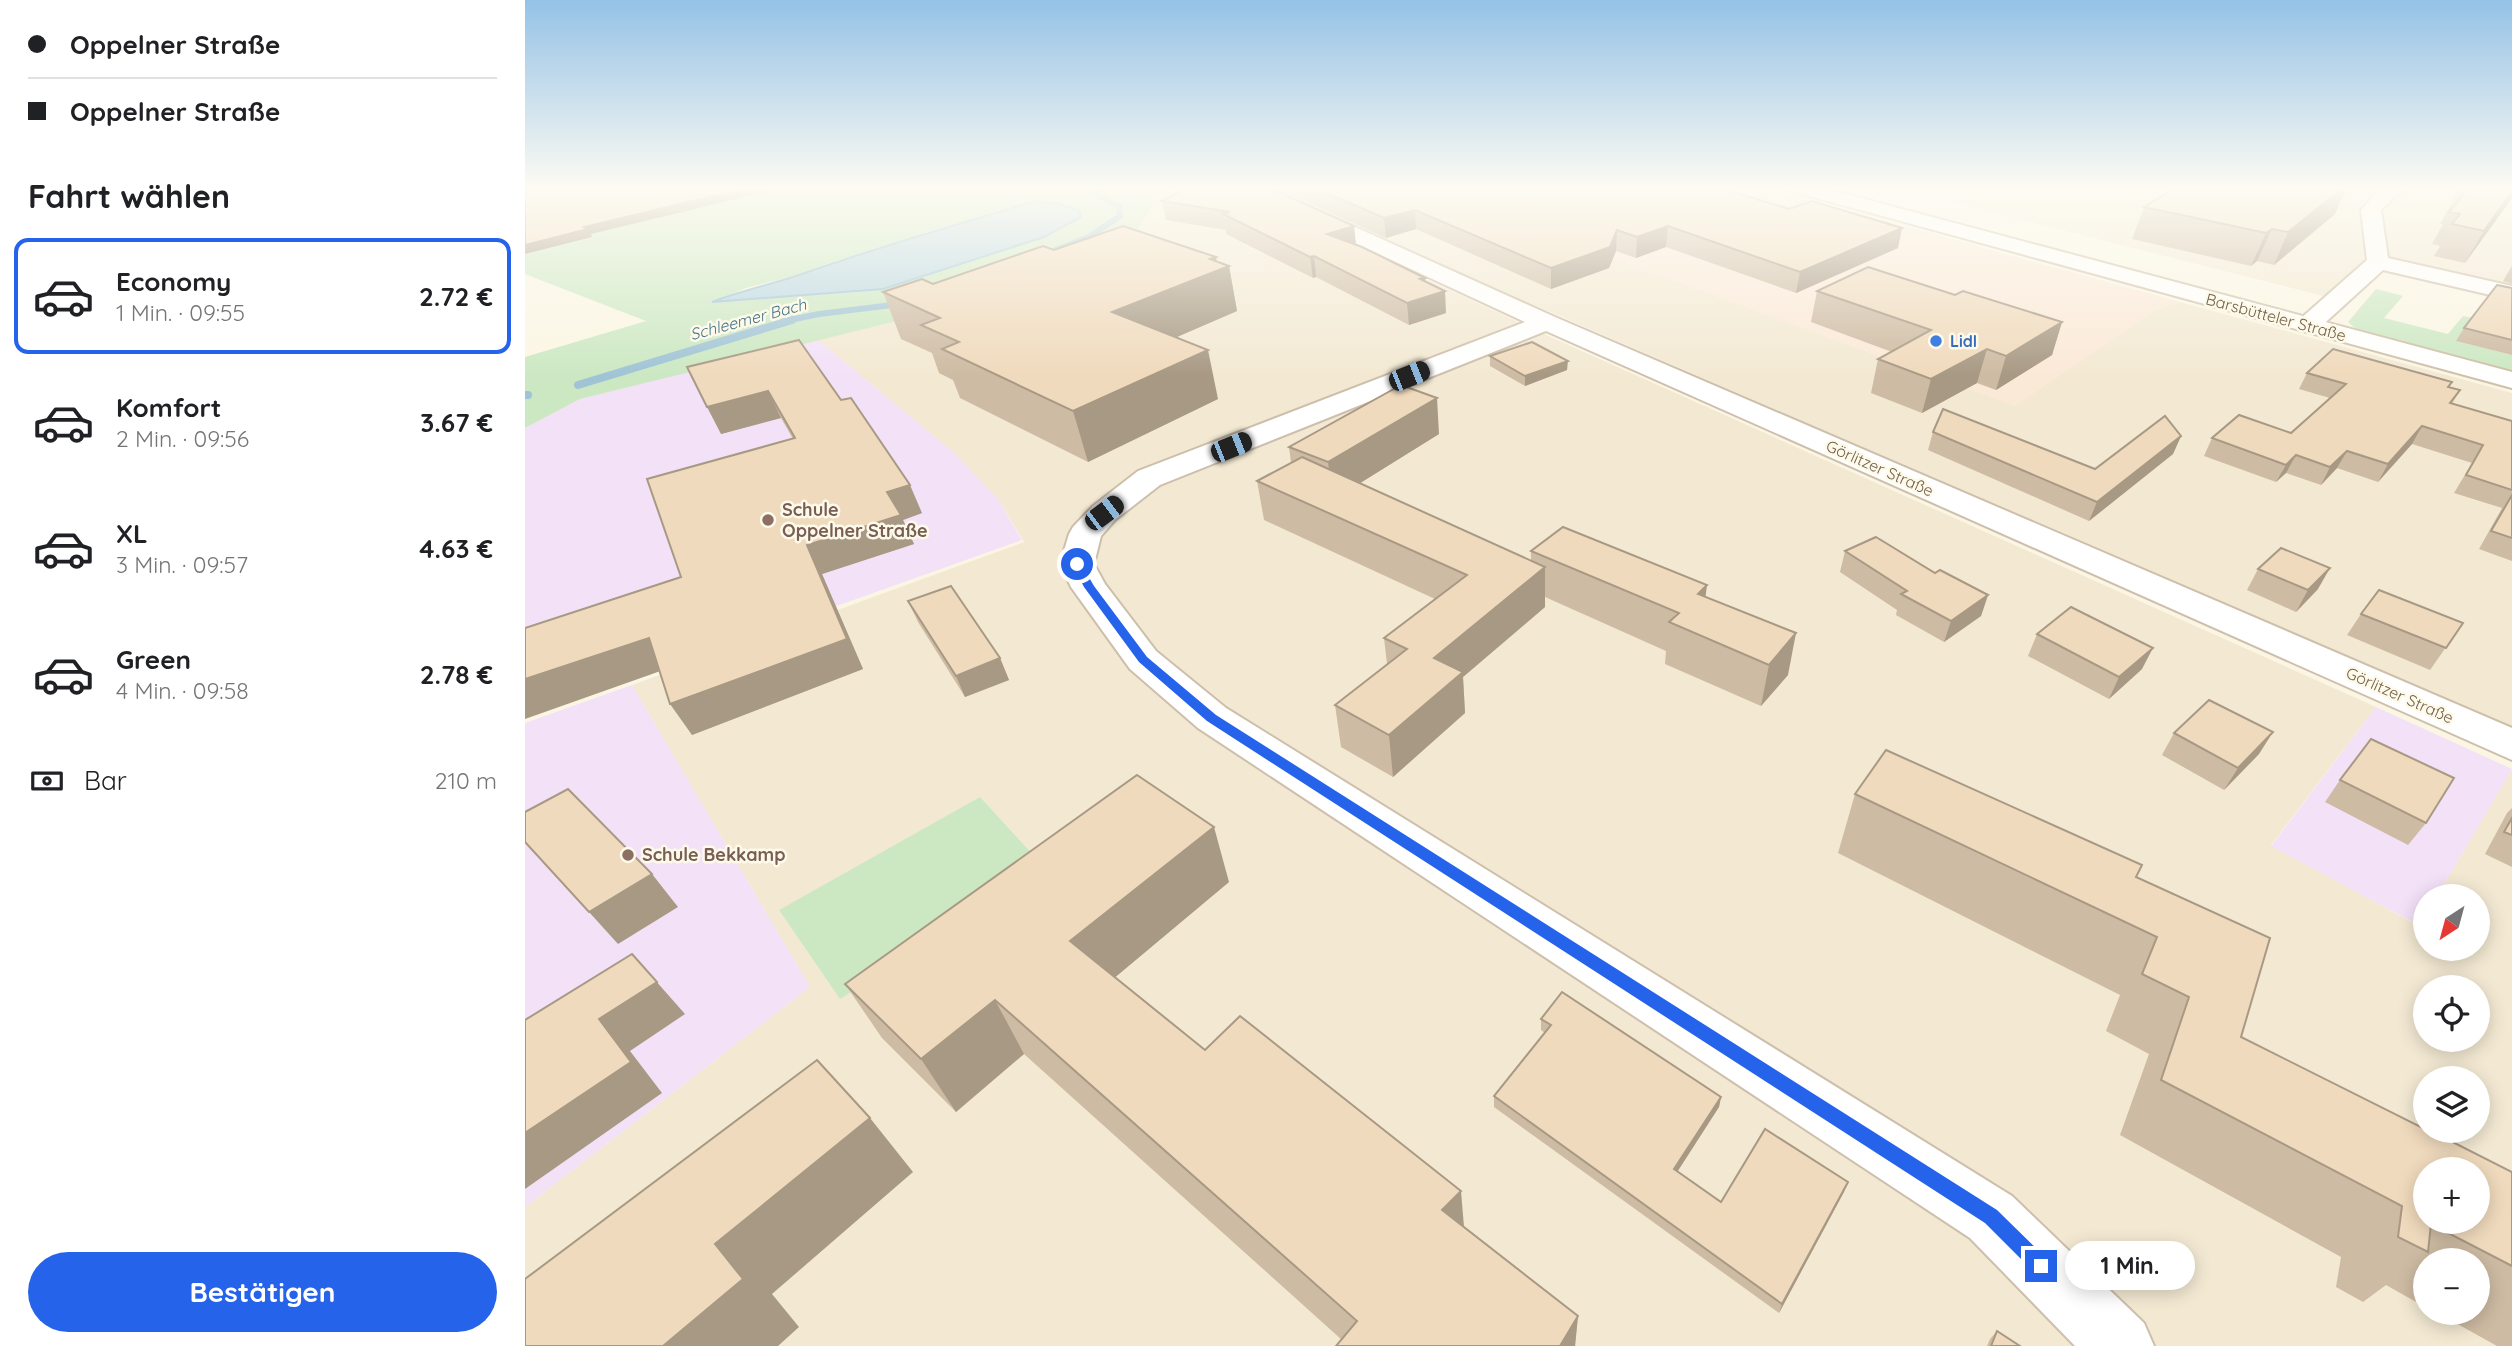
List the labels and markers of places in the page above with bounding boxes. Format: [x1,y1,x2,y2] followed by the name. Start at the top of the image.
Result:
[1950,331,1977,351] place label: Lidl
[1928,333,1944,349] marker: Lidl
[782,498,928,542] place label: Schule Oppelner Straße
[760,512,776,528] marker: Schule Oppelner Straße
[642,843,785,866] place label: Schule Bekkamp
[620,847,636,863] marker: Schule Bekkamp

